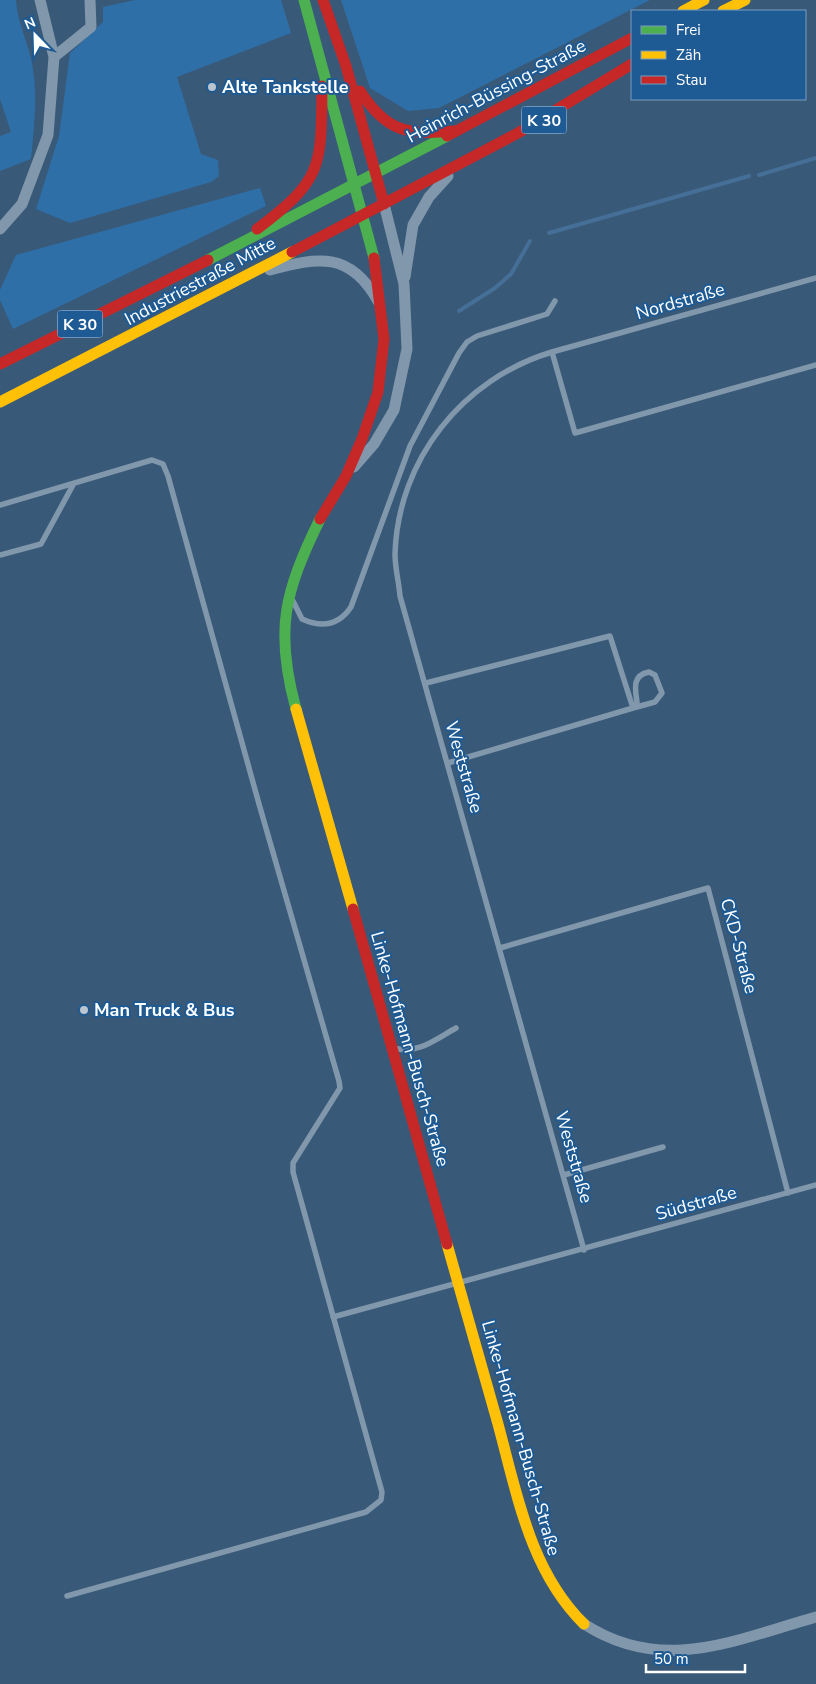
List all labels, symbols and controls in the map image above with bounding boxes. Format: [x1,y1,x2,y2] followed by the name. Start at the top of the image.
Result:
[10,10,60,60] north arrow
[631,10,806,100] legend
[22,13,39,34] text: N
[676,20,701,40] text: Frei
[402,33,590,149] street label: Heinrich-Büssing-Straße
[676,45,701,65] text: Zäh
[676,70,707,90] text: Stau
[222,75,349,99] place label: Alte Tankstelle
[206,81,218,93] marker: Alte Tankstelle
[522,106,566,134] road number: K 30
[120,231,280,331] street label: Industriestraße Mitte
[633,277,727,325] street label: Nordstraße
[58,310,102,338] road number: K 30
[439,718,489,816] street label: Weststraße
[715,896,763,996] street label: CKD-Straße
[365,929,455,1169] street label: Linke-Hofmann-Busch-Straße
[94,998,235,1022] place label: Man Truck & Bus
[78,1004,90,1016] marker: Man Truck & Bus
[549,1108,599,1206] street label: Weststraße
[653,1180,739,1226] street label: Südstraße
[476,1318,566,1558] street label: Linke-Hofmann-Busch-Straße
[646,1642,745,1674] scale bar
[654,1649,689,1669] text: 50 m

